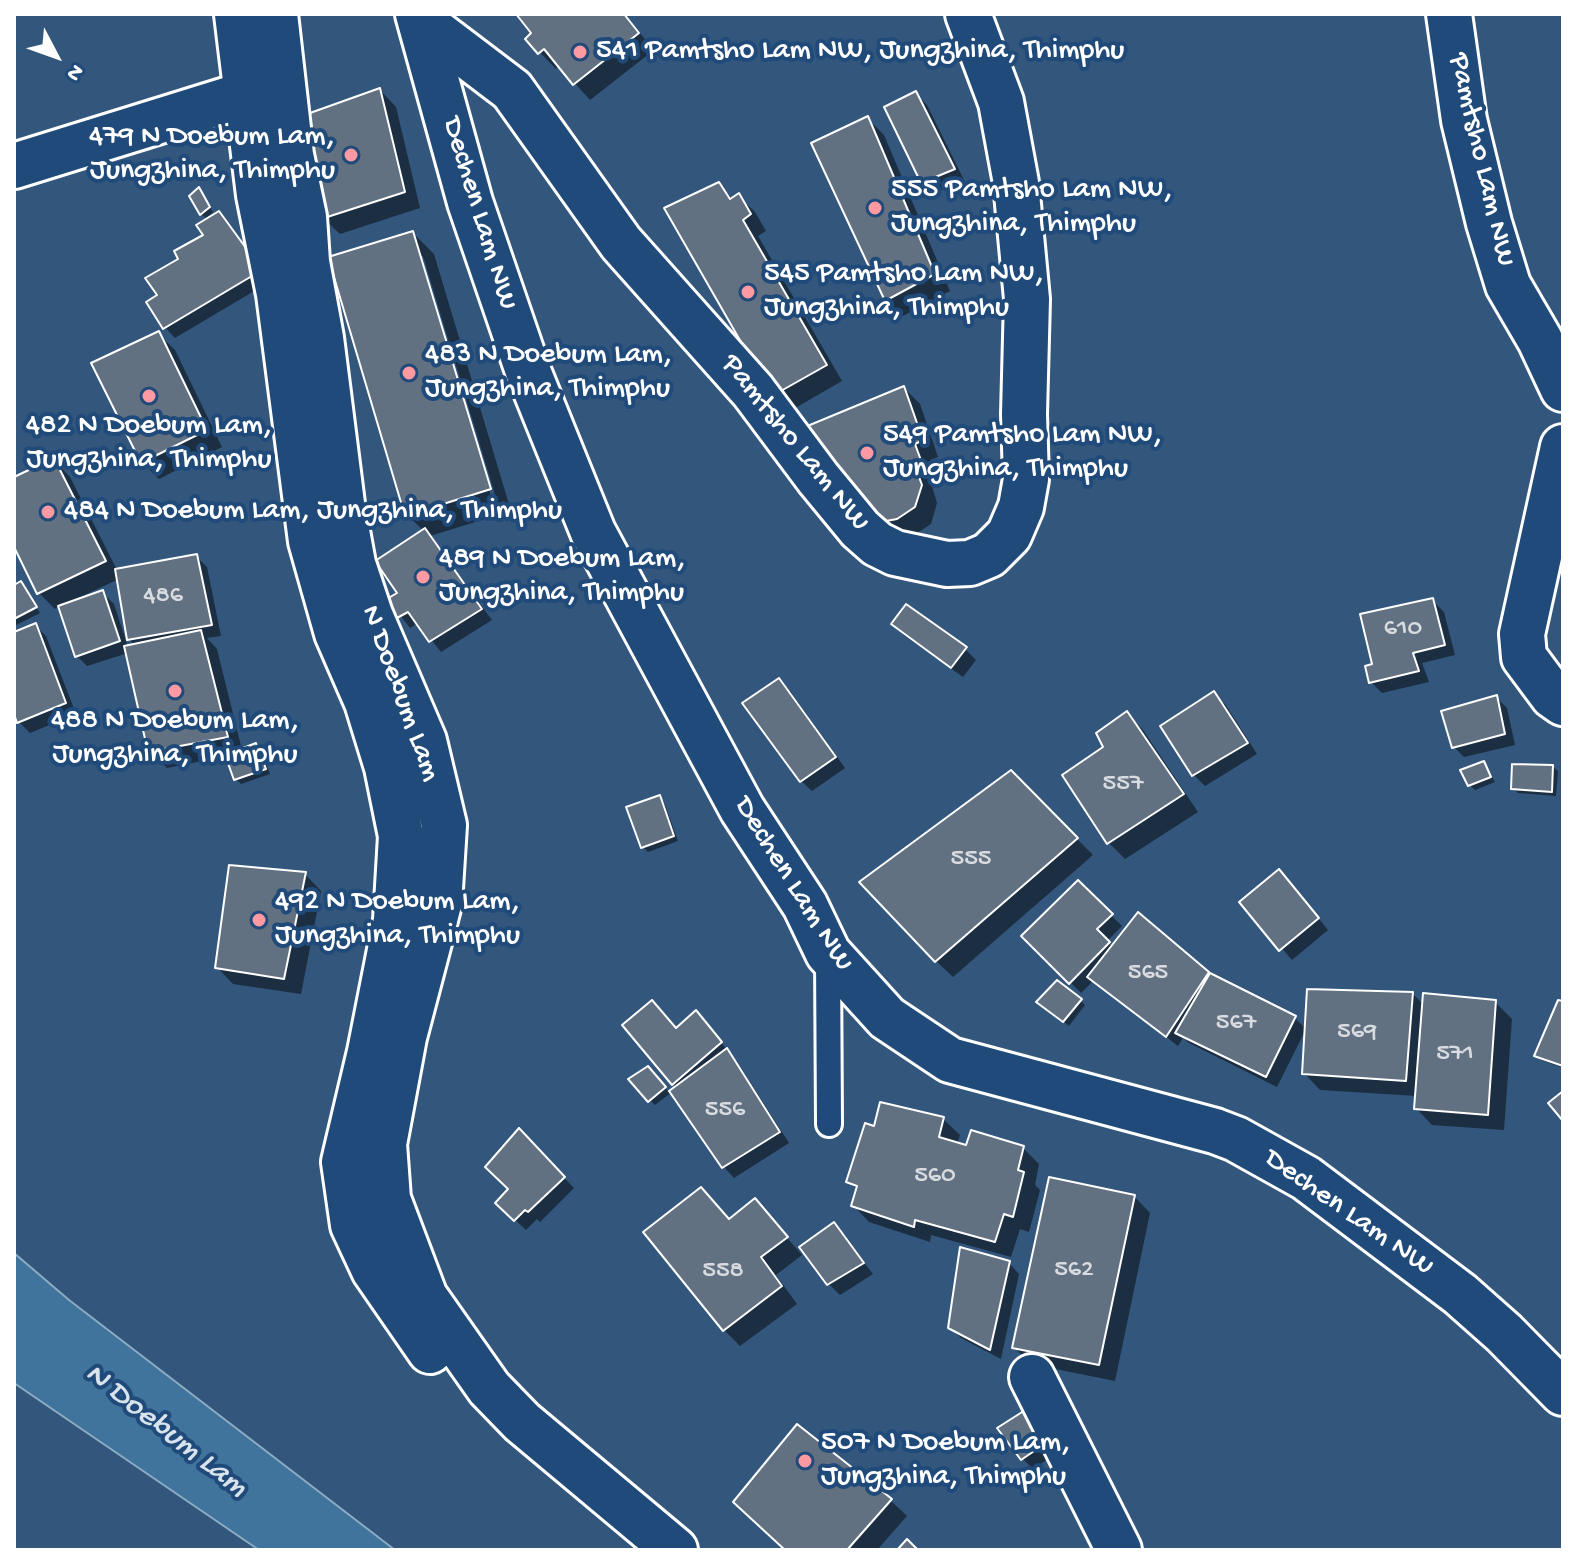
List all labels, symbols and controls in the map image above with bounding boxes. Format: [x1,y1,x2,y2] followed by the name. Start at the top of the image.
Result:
[16,16,96,96] north arrow
[596,34,1124,70] place label: 541 Pamtsho Lam NW, Jungzhina, Thimphu
[571,43,589,61] marker: 541 Pamtsho Lam NW, Jungzhina, Thimphu
[1438,50,1522,270] street label: Pamtsho Lam NW
[60,58,89,86] text: N
[432,113,524,315] street label: Dechen Lam NW
[89,120,335,190] place label: 479 N Doebum Lam, Jungzhina, Thimphu
[342,146,360,164] marker: 479 N Doebum Lam, Jungzhina, Thimphu
[891,173,1173,244] place label: 555 Pamtsho Lam NW, Jungzhina, Thimphu
[866,199,884,217] marker: 555 Pamtsho Lam NW, Jungzhina, Thimphu
[764,257,1044,328] place label: 545 Pamtsho Lam NW, Jungzhina, Thimphu
[739,283,757,301] marker: 545 Pamtsho Lam NW, Jungzhina, Thimphu
[425,338,672,408] place label: 483 N Doebum Lam, Jungzhina, Thimphu
[712,348,876,540] street label: Pamtsho Lam NW
[400,364,418,382] marker: 483 N Doebum Lam, Jungzhina, Thimphu
[140,387,158,405] marker: 482 N Doebum Lam, Jungzhina, Thimphu
[26,409,272,480] place label: 482 N Doebum Lam, Jungzhina, Thimphu
[883,418,1162,488] place label: 549 Pamtsho Lam NW, Jungzhina, Thimphu
[858,444,876,462] marker: 549 Pamtsho Lam NW, Jungzhina, Thimphu
[64,494,562,530] place label: 484 N Doebum Lam, Jungzhina, Thimphu
[39,503,57,521] marker: 484 N Doebum Lam, Jungzhina, Thimphu
[439,542,686,612] place label: 489 N Doebum Lam, Jungzhina, Thimphu
[414,568,432,586] marker: 489 N Doebum Lam, Jungzhina, Thimphu
[143,581,183,613] house number: 486
[351,601,447,787] street label: N Doebum Lam
[1384,614,1422,646] house number: 610
[166,682,184,700] marker: 488 N Doebum Lam, Jungzhina, Thimphu
[51,704,299,774] place label: 488 N Doebum Lam, Jungzhina, Thimphu
[1103,769,1143,801] house number: 557
[724,791,860,979] street label: Dechen Lam NW
[950,844,992,876] house number: 555
[275,885,520,956] place label: 492 N Doebum Lam, Jungzhina, Thimphu
[250,911,268,929] marker: 492 N Doebum Lam, Jungzhina, Thimphu
[1128,958,1168,990] house number: 565
[1216,1008,1256,1040] house number: 567
[1337,1017,1377,1049] house number: 569
[1436,1039,1474,1071] house number: 571
[705,1095,745,1127] house number: 556
[1256,1142,1440,1286] street label: Dechen Lam NW
[914,1161,956,1193] house number: 560
[1054,1255,1094,1287] house number: 562
[702,1256,744,1288] house number: 558
[76,1356,254,1508] water label: N Doebum Lam
[821,1426,1070,1496] place label: 507 N Doebum Lam, Jungzhina, Thimphu
[796,1452,814,1470] marker: 507 N Doebum Lam, Jungzhina, Thimphu

